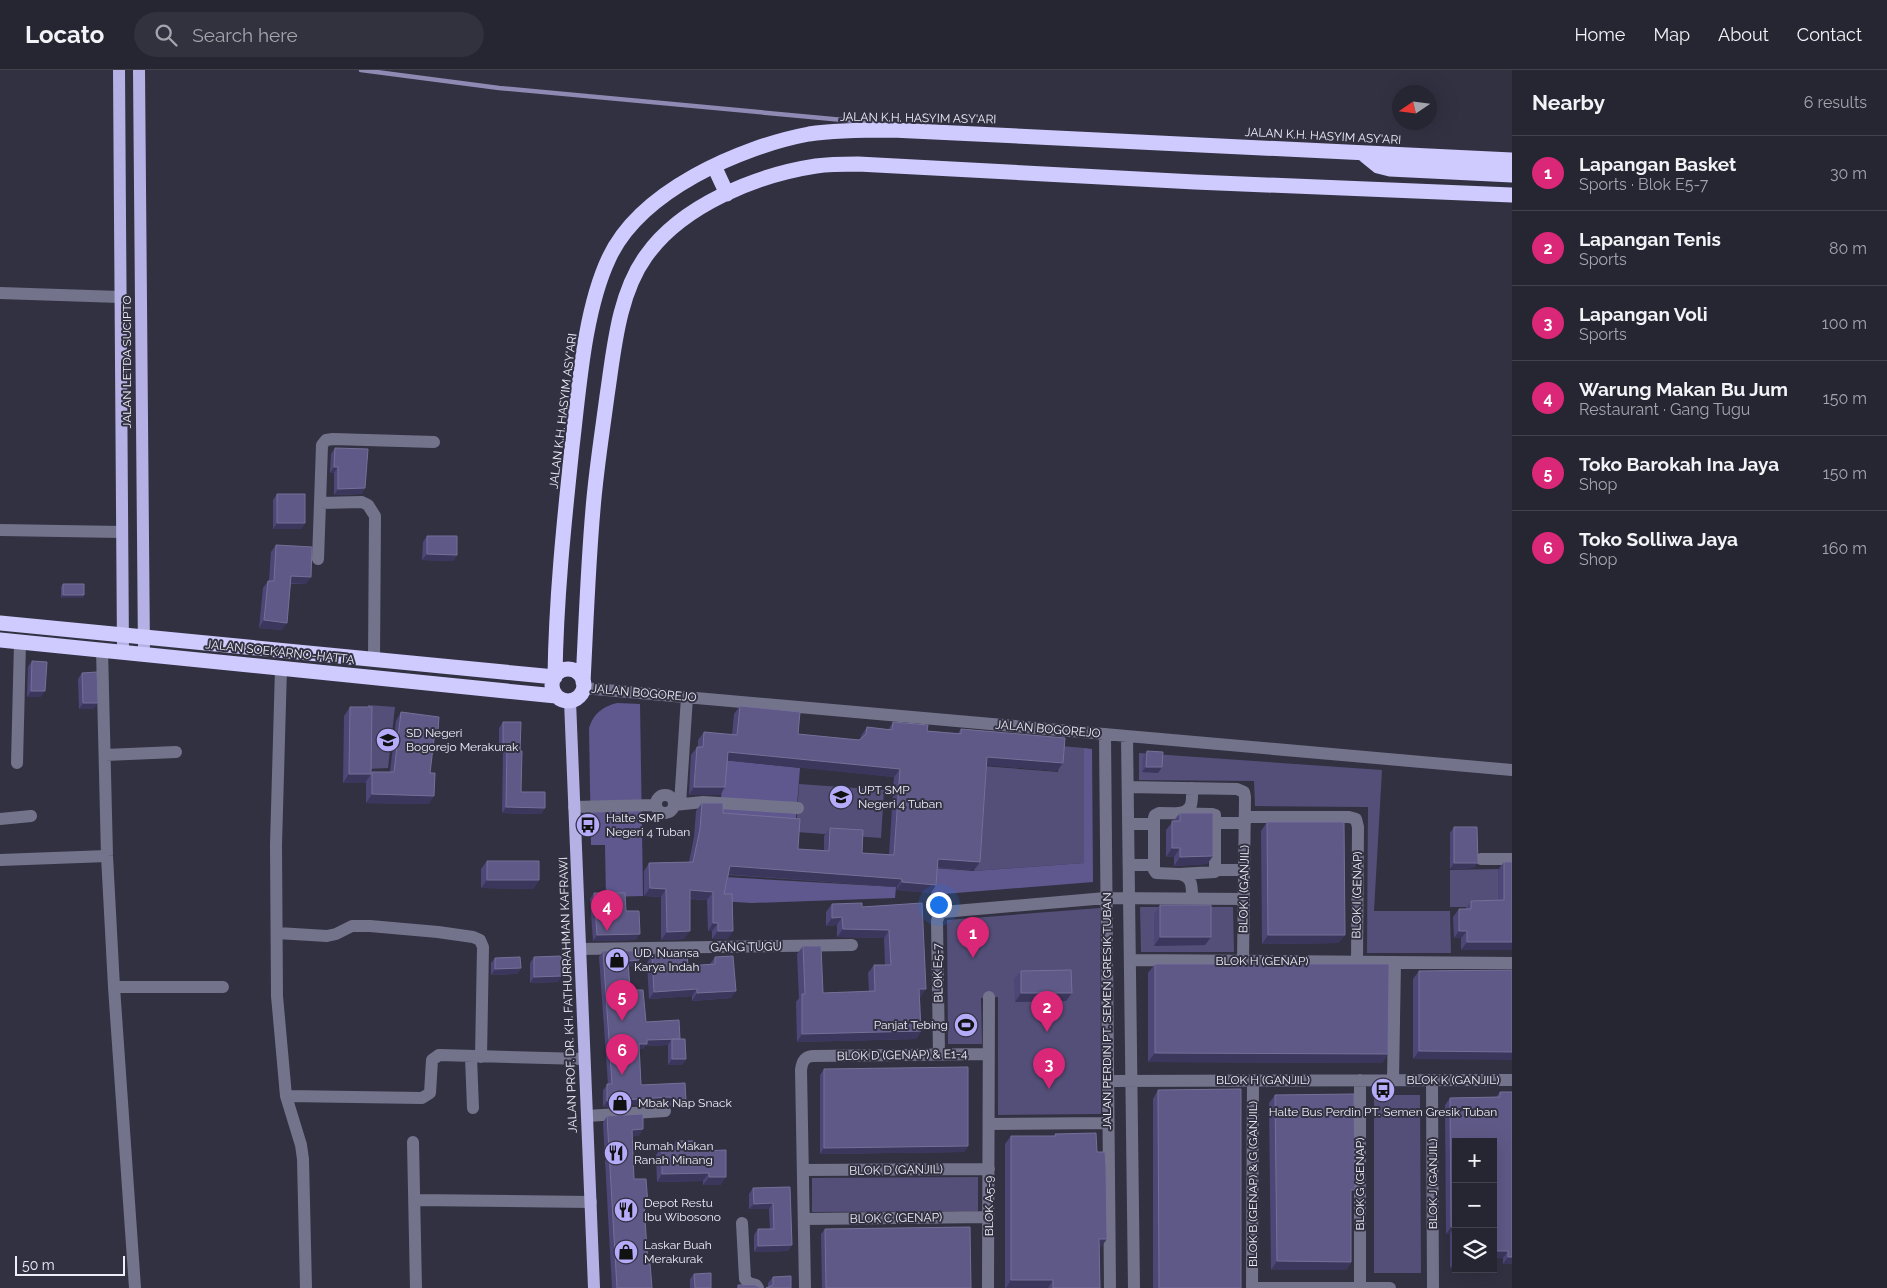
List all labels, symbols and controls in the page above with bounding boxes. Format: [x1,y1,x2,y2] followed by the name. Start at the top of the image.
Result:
[134,12,484,57] search box
[25,20,104,49] text: Locato
[152,21,180,49] icon: search
[192,24,298,46] text: Search here
[1574,24,1625,45] text: Home
[1653,24,1690,45] text: Map
[1718,24,1769,45] text: About
[1797,24,1862,45] text: Contact
[1392,85,1437,130] north arrow
[1532,90,1605,115] text: Nearby
[1804,93,1867,112] text: 6 results
[840,110,996,126] street label: JALAN K.H. HASYIM ASY'ARI
[1244,125,1402,147] street label: JALAN K.H. HASYIM ASY'ARI
[1579,153,1736,175] text: Lapangan Basket
[1544,164,1552,183] text: 1
[1830,164,1867,183] text: 30 m
[1579,175,1708,194] text: Sports · Blok E5-7
[1579,228,1721,250] text: Lapangan Tenis
[1543,239,1553,258] text: 2
[1829,239,1867,258] text: 80 m
[1579,250,1627,269] text: Sports
[120,296,134,428] street label: JALAN LETDA SUCIPTO
[1579,303,1708,325] text: Lapangan Voli
[1544,314,1552,333] text: 3
[1822,314,1867,333] text: 100 m
[1579,325,1627,344] text: Sports
[547,332,579,490] street label: JALAN K.H. HASYIM ASY'ARI
[1579,378,1788,400] text: Warung Makan Bu Jum
[1543,389,1553,408] text: 4
[1823,389,1867,408] text: 150 m
[1579,400,1750,419] text: Restaurant · Gang Tugu
[1579,453,1779,475] text: Toko Barokah Ina Jaya
[1544,464,1552,483] text: 5
[1823,464,1867,483] text: 150 m
[1579,475,1617,494] text: Shop
[1579,528,1738,550] text: Toko Solliwa Jaya
[1543,539,1553,558] text: 6
[1822,539,1867,558] text: 160 m
[1579,550,1617,569] text: Shop
[205,637,355,667] street label: JALAN SOEKARNO-HATTA
[591,681,697,705] street label: JALAN BOGOREJO
[995,717,1101,741] street label: JALAN BOGOREJO
[406,726,519,754] place label: SD Negeri Bogorejo Merakurak
[375,727,401,753] school or university icon: SD Negeri Bogorejo Merakurak
[858,783,942,811] place label: UPT SMP Negeri 4 Tuban
[828,784,854,810] school or university icon: UPT SMP Negeri 4 Tuban
[606,811,690,839] place label: Halte SMP Negeri 4 Tuban
[575,812,601,838] bus stop icon: Halte SMP Negeri 4 Tuban
[1236,845,1252,933] street label: BLOK I (GANJIL)
[1349,851,1365,939] street label: BLOK I (GENAP)
[556,857,580,1133] street label: JALAN PROF. DR. KH. FATHURRAHMAN KAFRAWI
[591,890,623,931] pin: 4
[926,892,952,918] your location
[1100,892,1114,1130] street label: JALAN PERDIN PT. SEMEN GRESIK TUBAN
[957,917,989,958] pin: 1
[710,939,782,955] street label: GANG TUGU
[930,943,946,1003] street label: BLOK E5-7
[634,946,699,974] place label: UD. Nuansa Karya Indah
[604,947,630,973] shop icon: UD. Nuansa Karya Indah
[1215,954,1309,968] street label: BLOK H (GENAP)
[606,980,638,1021] pin: 5
[1031,991,1063,1032] pin: 2
[953,1012,979,1038] sports icon: Panjat Tebing
[874,1018,948,1032] place label: Panjat Tebing
[606,1034,638,1075] pin: 6
[836,1047,968,1063] street label: BLOK D (GENAP) & E1-4
[1033,1048,1065,1089] pin: 3
[1216,1073,1310,1087] street label: BLOK H (GANJIL)
[1407,1073,1499,1087] street label: BLOK K (GANJIL)
[1370,1077,1396,1103] bus stop icon: Halte Bus Perdin PT. Semen Gresik Tuban
[607,1090,633,1116] shop icon: Mbak Nap Snack
[638,1096,733,1110] place label: Mbak Nap Snack
[1246,1101,1260,1267] street label: BLOK B (GENAP) & G (GANJIL)
[1269,1105,1497,1119] place label: Halte Bus Perdin PT. Semen Gresik Tuban
[1353,1138,1367,1230] street label: BLOK G (GENAP)
[1452,1138,1497,1273] map controls
[1452,1138,1497,1183] button: +
[634,1139,713,1167] place label: Rumah Makan Ranah Minang
[1426,1139,1440,1229] street label: BLOK J (GANJIL)
[603,1140,629,1166] restaurant icon: Rumah Makan Ranah Minang
[849,1162,943,1178] street label: BLOK D (GANJIL)
[982,1176,996,1236] street label: BLOK A5-9
[1452,1183,1497,1228] button: −
[644,1196,721,1224] place label: Depot Restu Ibu Wibosono
[613,1197,639,1223] restaurant icon: Depot Restu Ibu Wibosono
[850,1210,942,1226] street label: BLOK C (GENAP)
[1452,1228,1497,1273] button: layers
[644,1238,712,1266] place label: Laskar Buah Merakurak
[613,1239,639,1265] shop icon: Laskar Buah Merakurak
[15,1253,125,1276] scale bar
[22,1257,55,1273] text: 50 m

